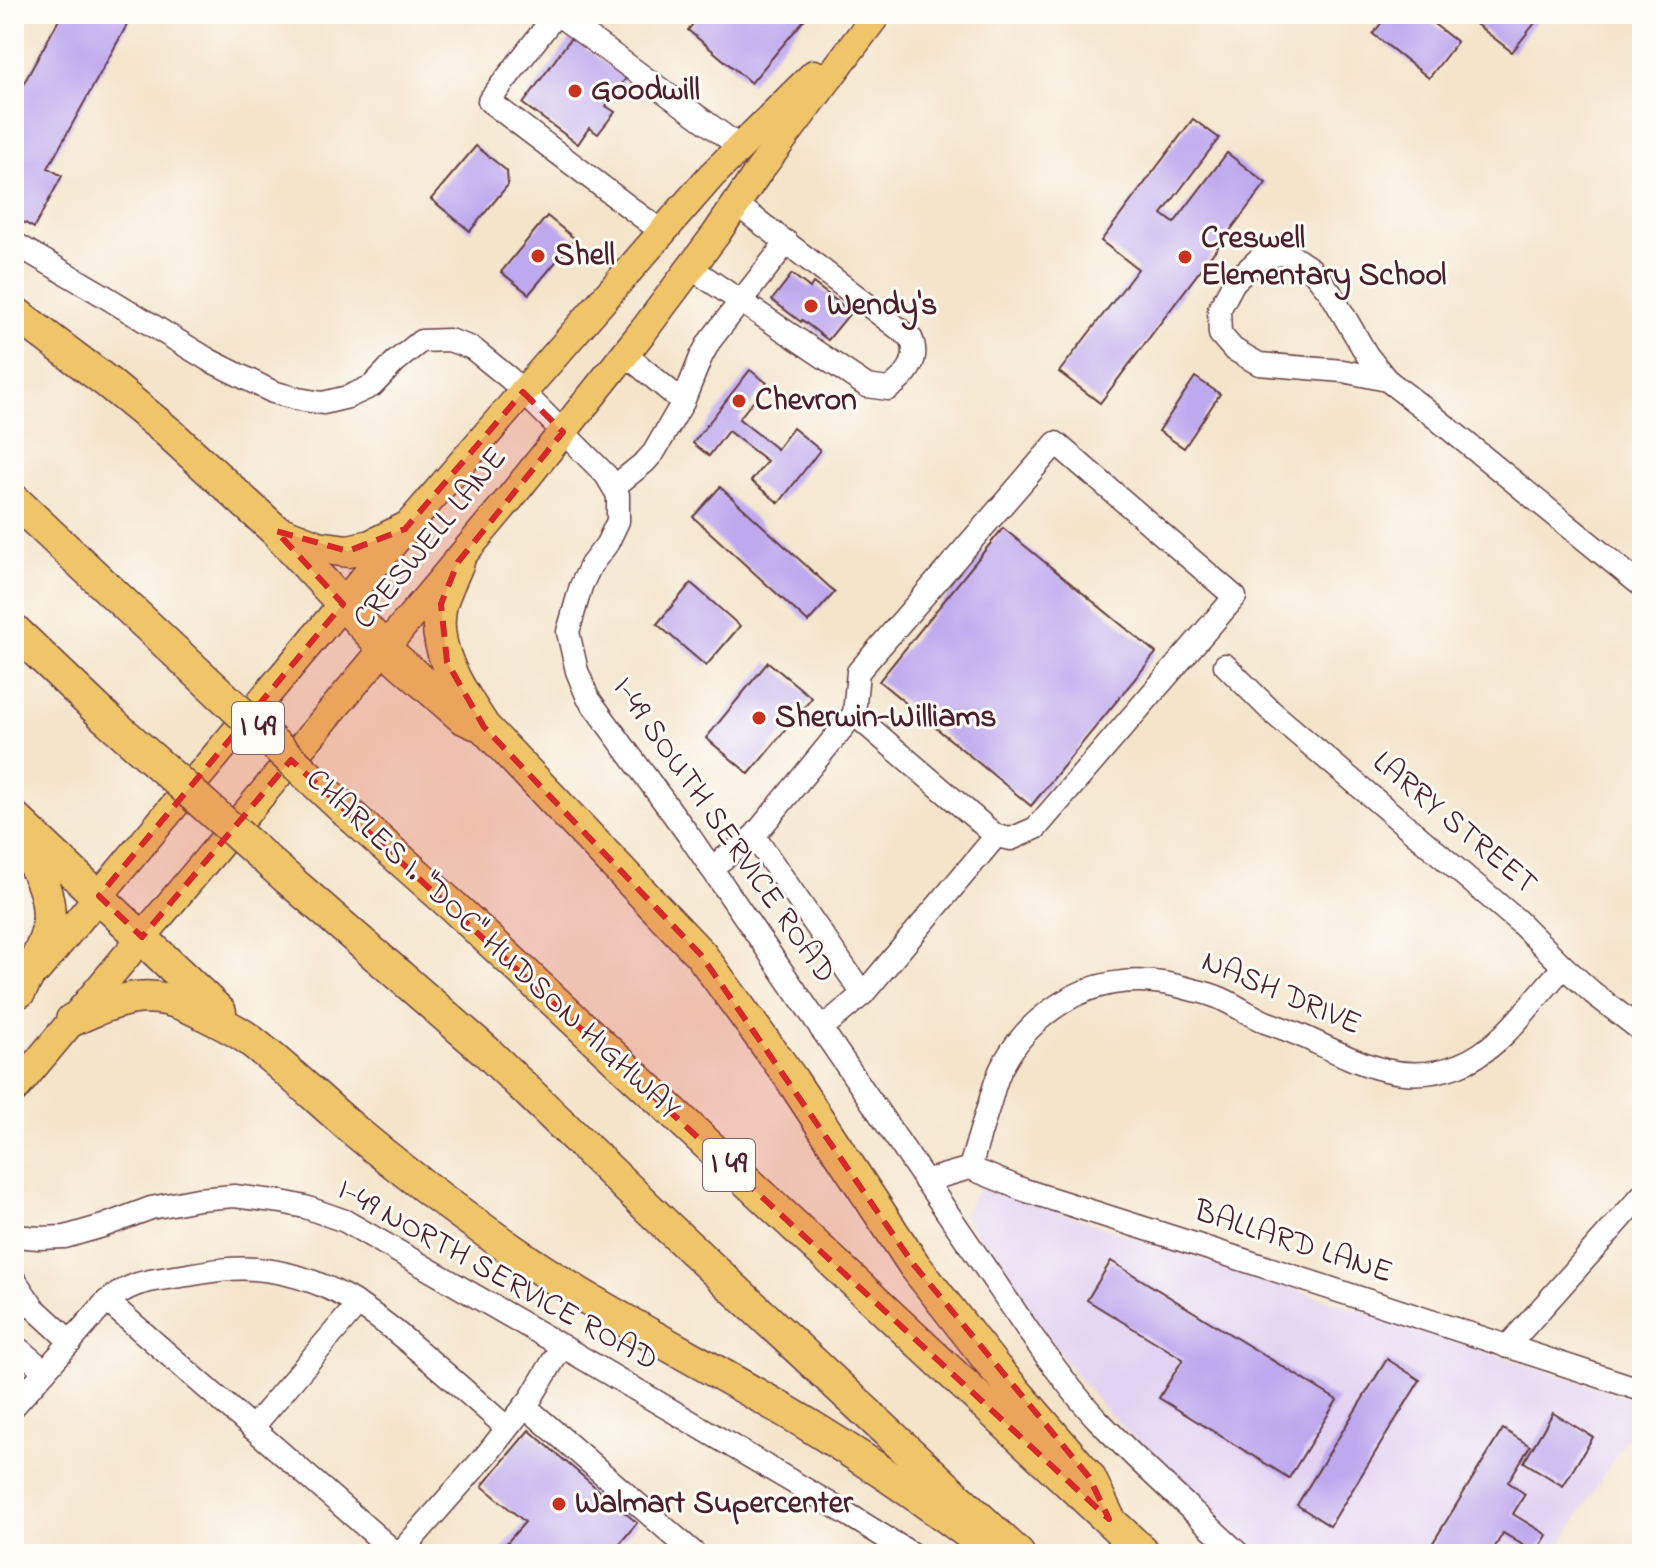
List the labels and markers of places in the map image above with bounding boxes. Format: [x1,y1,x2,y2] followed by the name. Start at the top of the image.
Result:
[591,68,700,115] place label: Goodwill
[566,82,584,100] marker: Goodwill
[1201,216,1446,301] place label: Creswell Elementary School
[554,233,615,280] place label: Shell
[529,247,547,265] marker: Shell
[1176,248,1194,266] marker: Creswell Elementary School
[827,283,937,331] place label: Wendy's
[802,297,820,315] marker: Wendy's
[755,378,857,425] place label: Chevron
[730,392,748,410] marker: Chevron
[775,695,997,742] place label: Sherwin-Williams
[750,709,768,727] marker: Sherwin-Williams
[575,1481,854,1528] place label: Walmart Supercenter
[550,1495,568,1513] marker: Walmart Supercenter

